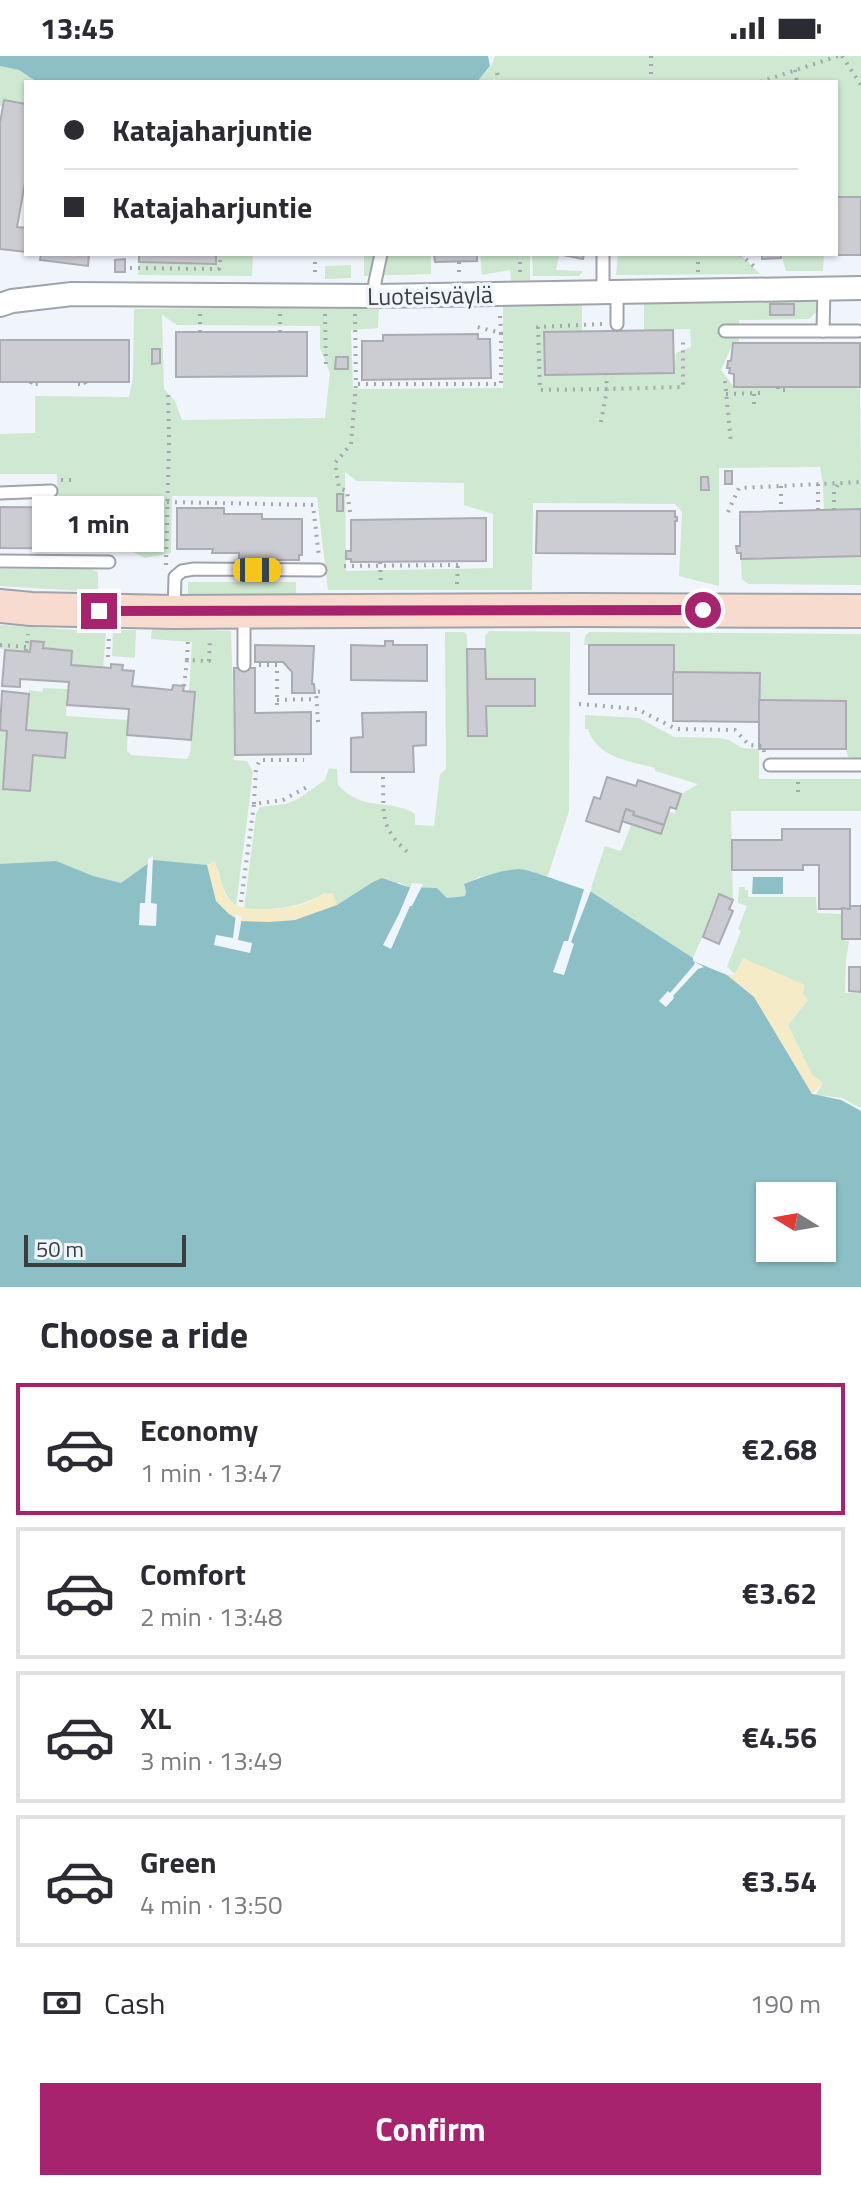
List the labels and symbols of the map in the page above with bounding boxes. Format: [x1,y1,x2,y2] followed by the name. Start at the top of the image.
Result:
[367,276,493,314] street label: Luoteisväylä
[33,495,165,551] callout: 1 min
[233,558,281,582] car
[685,592,721,628] route start
[81,593,117,629] route end
[756,1182,836,1262] north arrow
[24,1231,186,1267] scale bar

